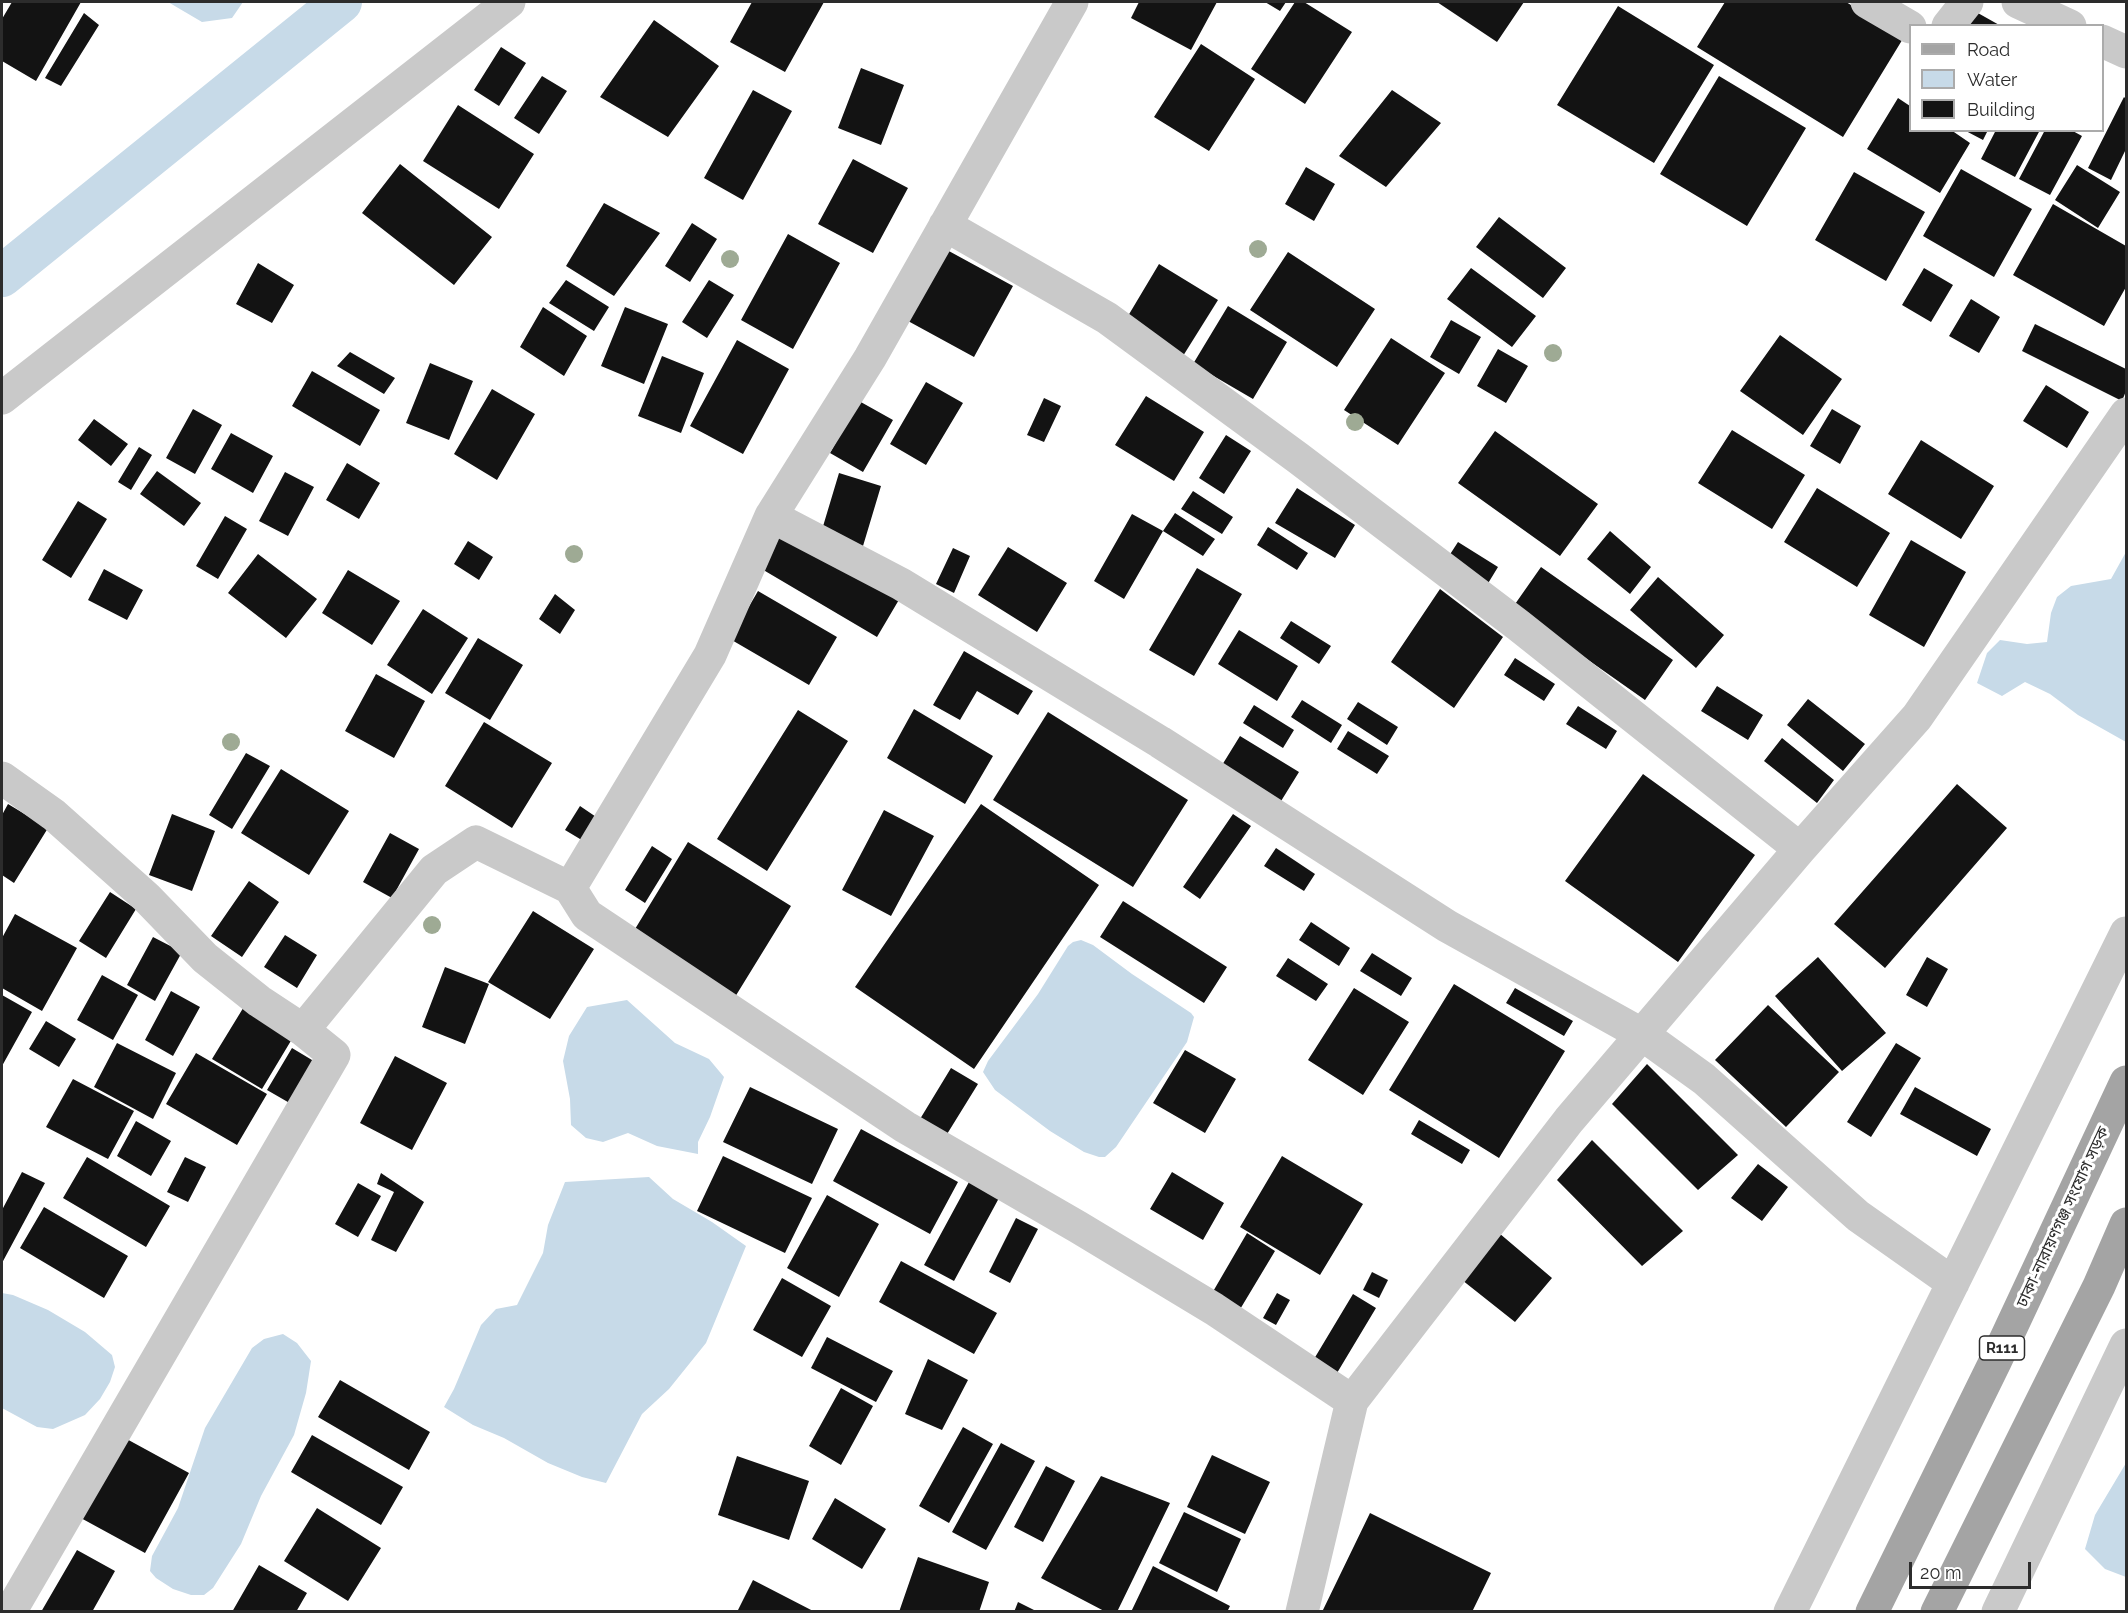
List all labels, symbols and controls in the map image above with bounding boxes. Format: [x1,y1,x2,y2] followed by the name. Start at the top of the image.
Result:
[1909,24,2104,132] legend
[1967,39,2010,60] text: Road
[1967,69,2017,90] text: Water
[1967,99,2035,120] text: Building
[2013,1124,2113,1310] street label: ঢাকা-নারায়ণগঞ্জ সংযোগ সড়ক
[1980,1336,2024,1360] road number: R111
[1912,1550,2034,1588] scale bar
[1920,1562,1962,1583] text: 20 m

